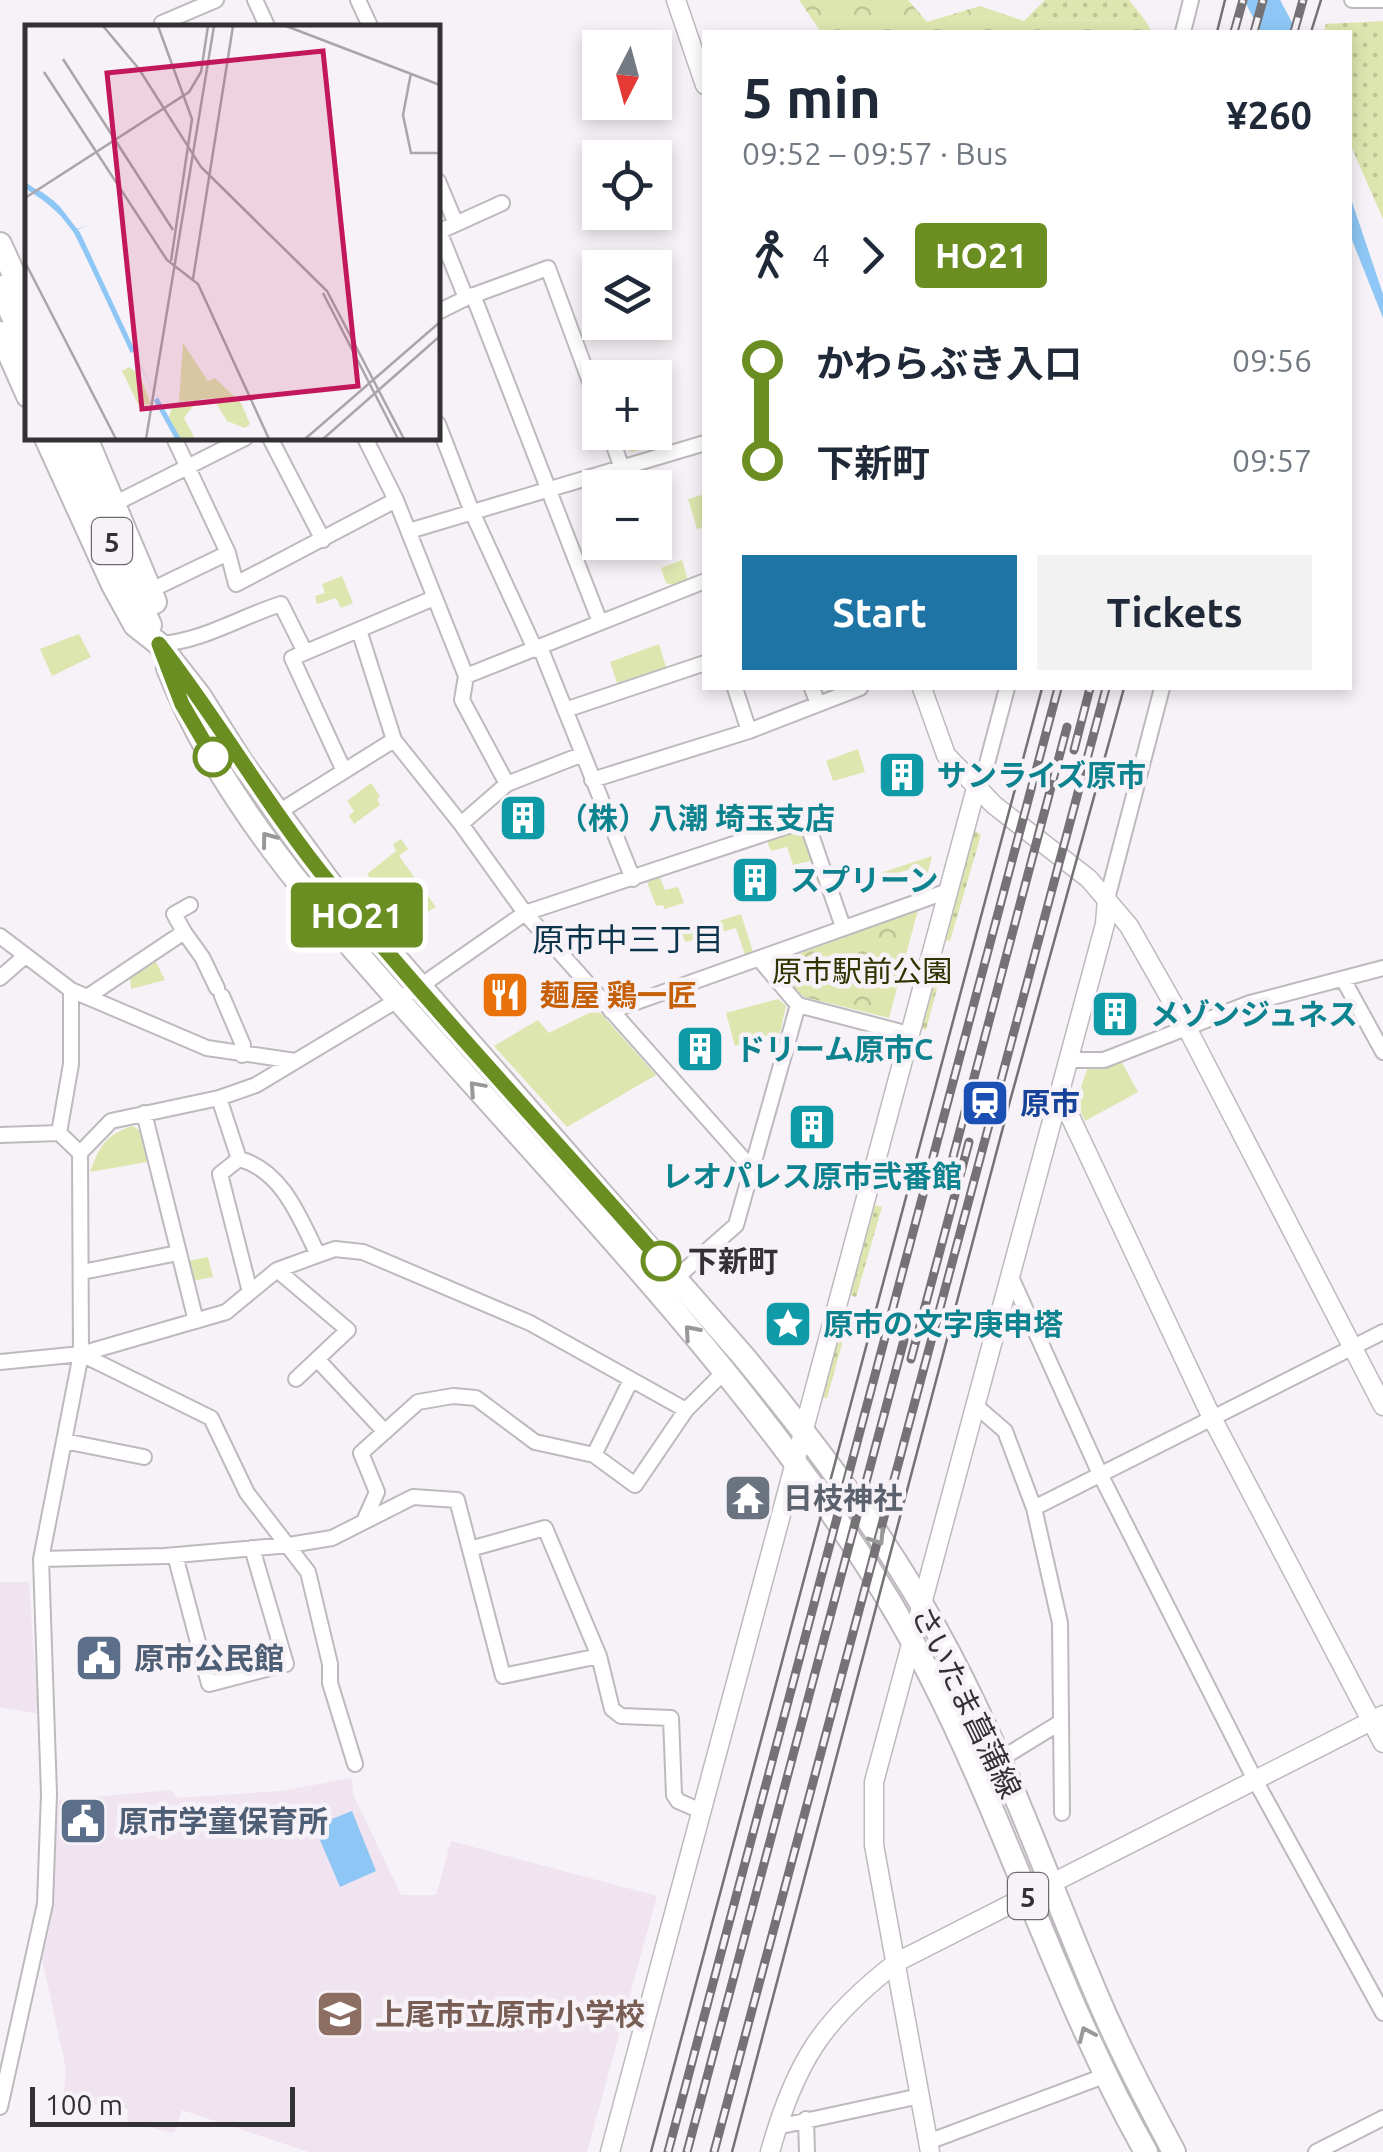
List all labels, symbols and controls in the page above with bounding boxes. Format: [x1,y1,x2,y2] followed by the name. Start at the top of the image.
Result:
[25,25,440,440] inset map
[582,30,672,120] north arrow
[582,30,672,560] map controls
[742,67,881,128] text: 5 min
[1226,94,1312,136] text: ¥260
[742,135,1008,171] text: 09:52 – 09:57 · Bus
[582,140,672,230] button: locate
[742,228,797,283] icon: walk
[845,228,900,283] icon: forward
[935,235,1027,275] text: HO21
[812,237,830,273] text: 4
[582,250,672,340] button: layers
[816,342,1082,384] text: かわらぶき入口
[1232,342,1312,378] text: 09:56
[582,360,672,450] button: +
[816,442,930,484] text: 下新町
[1232,442,1312,478] text: 09:57
[582,470,672,560] button: −
[92,518,132,564] road number: 5
[742,555,1017,670] button: Start
[1037,555,1312,670] button: Tickets
[194,738,232,776] unlabelled marker
[876,749,928,801] building icon: サンライズ原市
[937,758,1146,792] place label: サンライズ原市
[497,792,549,844] building icon: （株）八潮 埼玉支店
[558,801,835,835] place label: （株）八潮 埼玉支店
[262,832,279,850] one-way arrow
[729,854,781,906] building icon: スプリーン
[790,863,939,897] place label: スプリーン
[287,882,427,948] line badge: HO21
[311,895,403,935] text: HO21
[532,921,724,957] district label: 原市中三丁目
[772,954,952,988] park label: 原市駅前公園
[479,969,531,1021] restaurant icon: 麺屋 鶏一匠
[540,978,697,1012] place label: 麺屋 鶏一匠
[1089,988,1141,1040] building icon: メゾンジュネス
[1150,997,1358,1031] place label: メゾンジュネス
[674,1023,726,1075] building icon: ドリーム原市C
[735,1032,933,1066] place label: ドリーム原市C
[959,1077,1011,1129] station icon: 原市
[470,1081,488,1100] one-way arrow
[1020,1086,1080,1120] place label: 原市
[786,1101,838,1153] building icon: レオパレス原市弐番館
[662,1159,962,1193] place label: レオパレス原市弐番館
[642,1242,680,1280] marker: 下新町
[688,1244,778,1278] place label: 下新町
[762,1298,814,1350] place icon: 原市の文字庚申塔
[823,1307,1063,1341] place label: 原市の文字庚申塔
[684,1325,702,1344] one-way arrow
[722,1472,774,1524] temple icon: 日枝神社
[783,1481,903,1515] place label: 日枝神社
[866,1527,885,1545] one-way arrow
[906,1601,1028,1803] street label: さいたま菖蒲線
[73,1632,125,1684] public building icon: 原市公民館
[134,1641,284,1675] place label: 原市公民館
[57,1795,109,1847] public building icon: 原市学童保育所
[118,1804,328,1838] place label: 原市学童保育所
[1008,1873,1048,1919] road number: 5
[314,1988,366,2040] school or university icon: 上尾市立原市小学校
[375,1997,645,2031] place label: 上尾市立原市小学校
[1078,2026,1098,2044] one-way arrow
[30,2082,295,2126] scale bar
[45,2089,123,2120] text: 100 m

